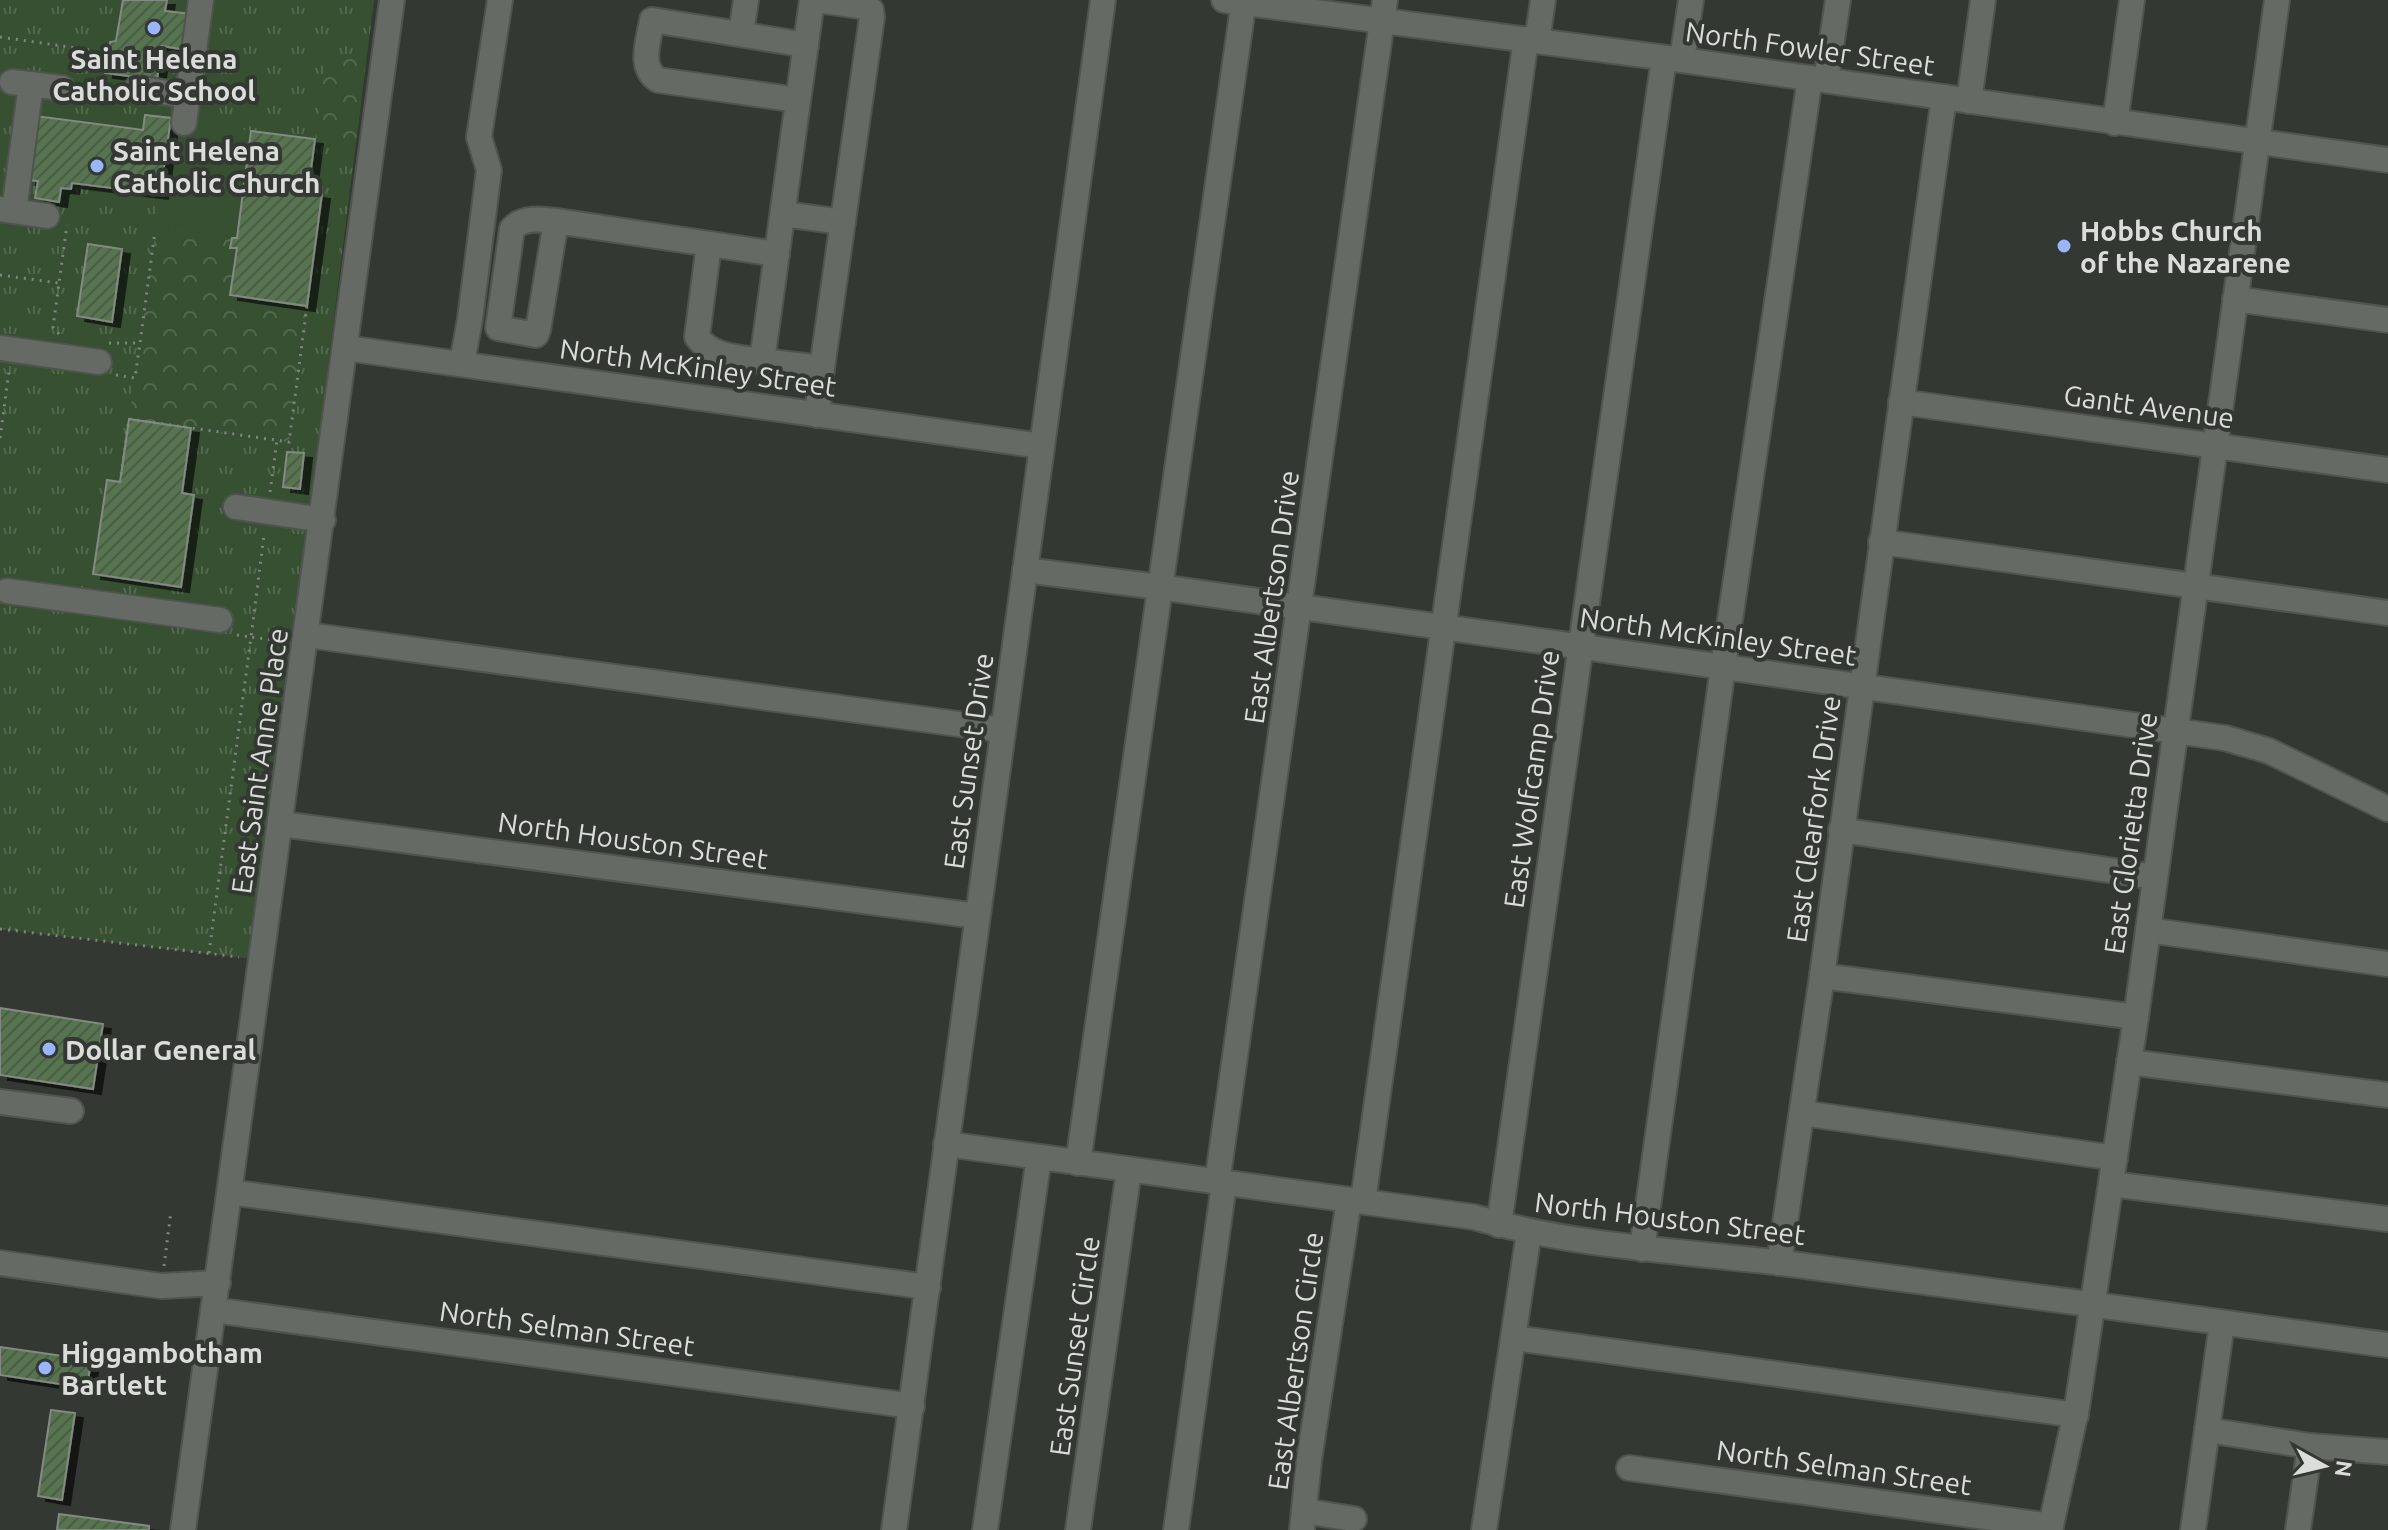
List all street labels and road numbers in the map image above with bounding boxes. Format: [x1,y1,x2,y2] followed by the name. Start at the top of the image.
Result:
[1683,15,1937,81] street label: North Fowler Street
[558,332,838,402] street label: North McKinley Street
[2062,379,2236,433] street label: Gantt Avenue
[1238,468,1304,726] street label: East Albertson Drive
[1578,601,1858,671] street label: North McKinley Street
[225,626,293,896] street label: East Saint Anne Place
[1498,648,1564,910] street label: East Wolfcamp Drive
[938,651,998,871] street label: East Sunset Drive
[1780,694,1846,944] street label: East Clearfork Drive
[2098,710,2162,956] street label: East Glorietta Drive
[496,806,770,874] street label: North Houston Street
[1533,1186,1807,1250] street label: North Houston Street
[1262,1230,1328,1492] street label: East Albertson Circle
[1043,1234,1105,1458] street label: East Sunset Circle
[438,1295,696,1361] street label: North Selman Street
[1715,1434,1973,1500] street label: North Selman Street

